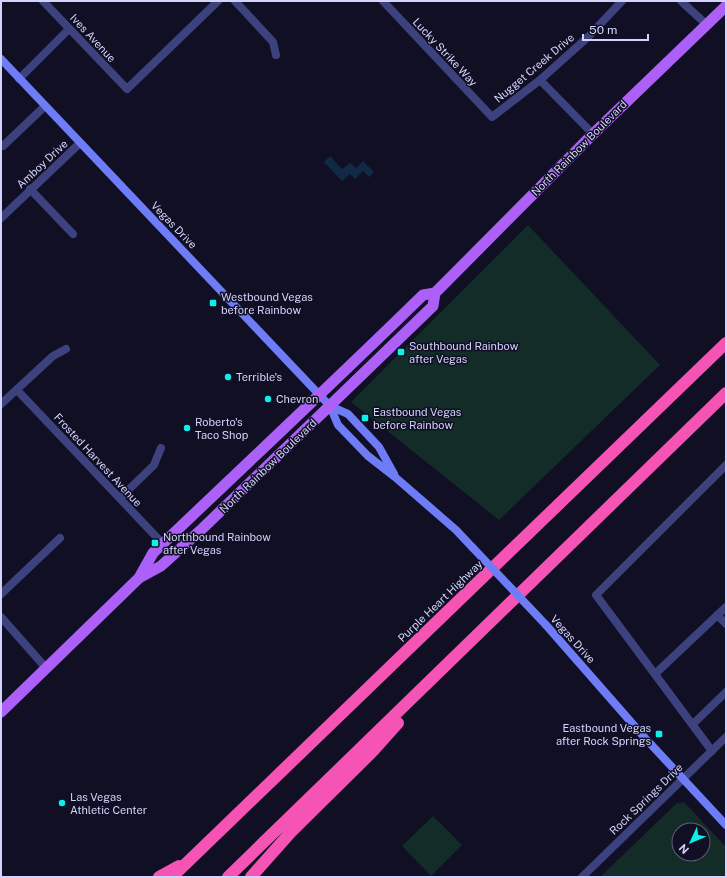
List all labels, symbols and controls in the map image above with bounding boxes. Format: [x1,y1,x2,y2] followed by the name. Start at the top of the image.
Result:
[68,12,118,64] street label: Ives Avenue
[410,16,480,88] street label: Lucky Strike Way
[583,16,648,42] scale bar
[589,23,617,37] text: 50 m
[492,31,576,105] street label: Nugget Creek Drive
[529,98,629,198] street label: North Rainbow Boulevard
[14,137,70,191] street label: Amboy Drive
[149,199,199,251] street label: Vegas Drive
[221,291,313,316] place label: Westbound Vegas before Rainbow
[208,298,218,308] marker: Westbound Vegas before Rainbow
[409,340,519,365] place label: Southbound Rainbow after Vegas
[396,347,406,357] marker: Southbound Rainbow after Vegas
[236,371,282,383] place label: Terrible's
[223,372,233,382] marker: Terrible's
[276,393,318,405] place label: Chevron
[263,394,273,404] marker: Chevron
[373,406,462,431] place label: Eastbound Vegas before Rainbow
[52,411,144,509] street label: Frosted Harvest Avenue
[360,413,370,423] marker: Eastbound Vegas before Rainbow
[195,416,249,441] place label: Roberto's Taco Shop
[217,417,319,515] street label: North Rainbow Boulevard
[182,423,192,433] marker: Roberto's Taco Shop
[163,531,271,556] place label: Northbound Rainbow after Vegas
[150,538,160,548] marker: Northbound Rainbow after Vegas
[395,558,485,644] street label: Purple Heart Highway
[548,613,598,665] street label: Vegas Drive
[556,722,651,747] place label: Eastbound Vegas after Rock Springs
[654,729,664,739] marker: Eastbound Vegas after Rock Springs
[607,761,685,837] street label: Rock Springs Drive
[70,791,147,816] place label: Las Vegas Athletic Center
[57,798,67,808] marker: Las Vegas Athletic Center
[671,822,711,862] north arrow
[677,842,691,856] text: N

